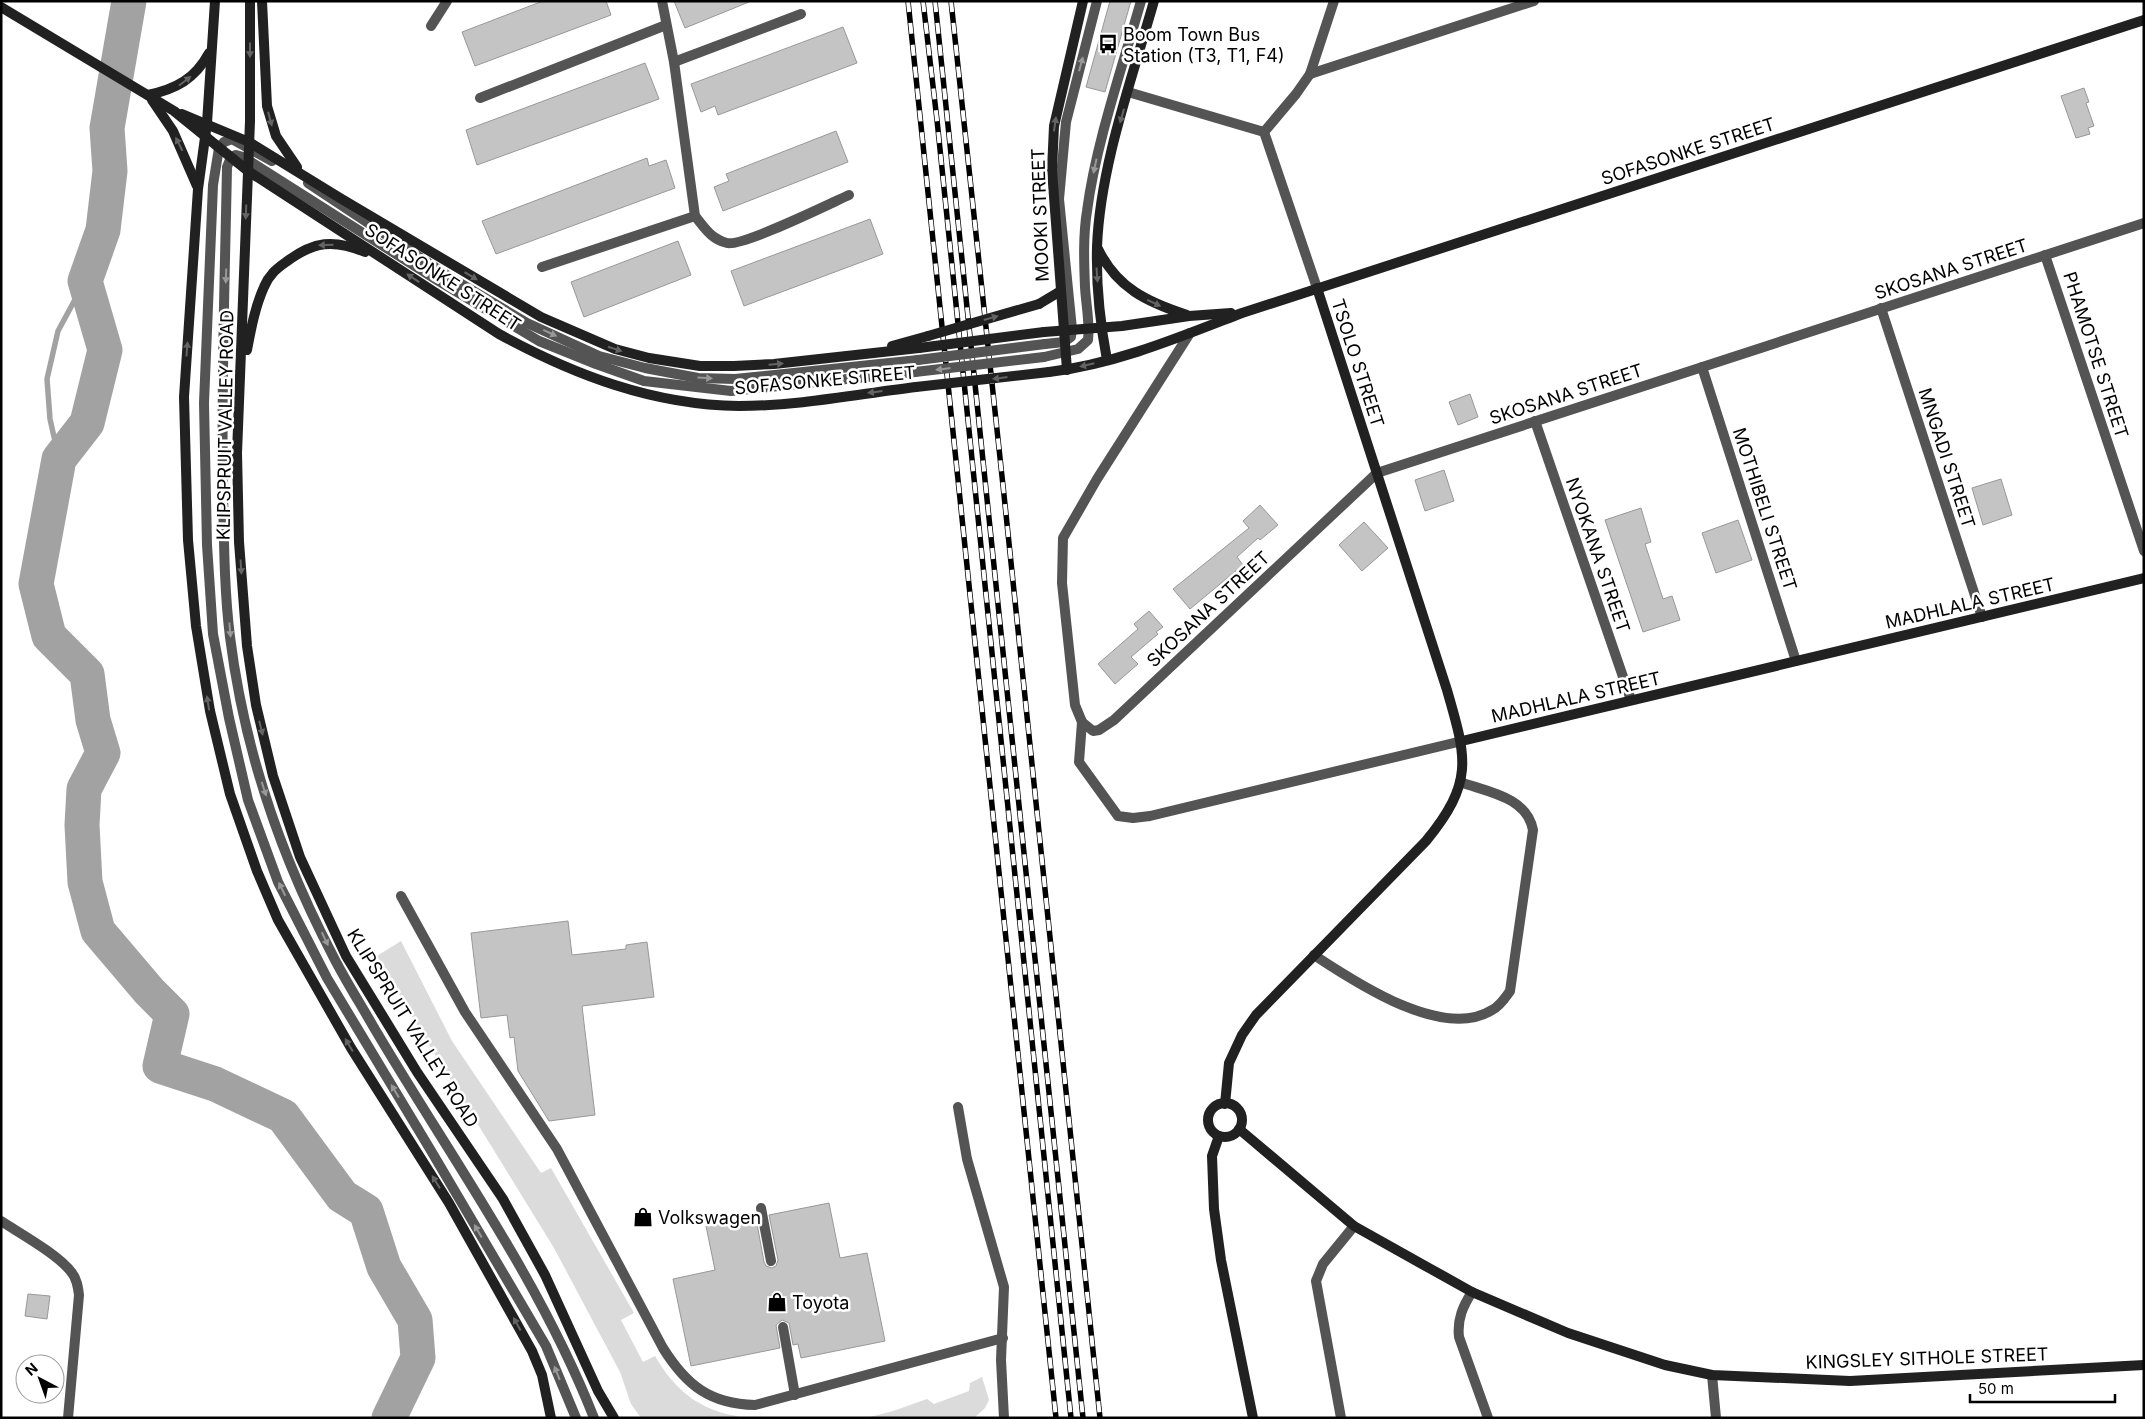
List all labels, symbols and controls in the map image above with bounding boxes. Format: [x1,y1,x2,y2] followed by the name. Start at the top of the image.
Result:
[1123,24,1285,66] place label: Boom Town Bus Station (T3, T1, F4)
[1097,33,1119,55] bus stop icon: Boom Town Bus Station (T3, T1, F4)
[246,42,254,58] one-way arrow
[1077,56,1085,71] one-way arrow
[178,76,192,86] one-way arrow
[1117,108,1125,123] one-way arrow
[267,112,275,127] one-way arrow
[1598,113,1778,189] street label: SOFASONKE STREET
[1051,115,1059,131] one-way arrow
[175,137,183,151] one-way arrow
[1027,148,1053,282] street label: MOOKI STREET
[1091,159,1099,174] one-way arrow
[242,205,250,221] one-way arrow
[361,219,525,335] street label: SOFASONKE STREET
[1872,234,2030,304] street label: SKOSANA STREET
[318,241,334,249] one-way arrow
[222,268,230,284] one-way arrow
[1094,268,1102,284] one-way arrow
[2059,269,2133,441] street label: PHAMOTSE STREET
[464,271,477,280] one-way arrow
[407,273,420,283] one-way arrow
[1327,296,1389,430] street label: TSOLO STREET
[1147,299,1161,307] one-way arrow
[212,310,238,540] street label: KLIPSPRUIT VALLEY ROAD
[984,314,999,322] one-way arrow
[543,329,557,337] one-way arrow
[184,340,192,356] one-way arrow
[608,346,623,353] one-way arrow
[768,359,784,367] one-way arrow
[1487,359,1645,429] street label: SKOSANA STREET
[1079,361,1095,369] one-way arrow
[734,362,916,398] street label: SOFASONKE STREET
[935,365,951,373] one-way arrow
[697,374,713,382] one-way arrow
[992,374,1008,382] one-way arrow
[1914,385,1980,531] street label: MNGADI STREET
[867,388,883,396] one-way arrow
[1729,425,1801,593] street label: MOTHIBELI STREET
[1562,475,1634,635] street label: NYOKANA STREET
[1142,547,1274,671] street label: SKOSANA STREET
[237,559,245,575] one-way arrow
[1883,573,2057,633] street label: MADHLALA STREET
[226,623,234,639] one-way arrow
[1489,667,1663,727] street label: MADHLALA STREET
[204,694,212,710] one-way arrow
[257,721,265,736] one-way arrow
[261,781,269,796] one-way arrow
[278,881,286,896] one-way arrow
[343,925,483,1131] street label: KLIPSPRUIT VALLEY ROAD
[321,932,329,946] one-way arrow
[345,1038,354,1051] one-way arrow
[391,1085,400,1098] one-way arrow
[431,1176,441,1189] one-way arrow
[632,1206,654,1228] shop icon: Volkswagen
[658,1207,761,1228] place label: Volkswagen
[474,1224,483,1238] one-way arrow
[766,1291,788,1313] shop icon: Toyota
[792,1292,849,1313] place label: Toyota
[512,1317,521,1330] one-way arrow
[1805,1343,2049,1373] street label: KINGSLEY SITHOLE STREET
[15,1354,65,1404] north arrow
[22,1359,41,1379] text: N
[552,1366,560,1380] one-way arrow
[1970,1372,2115,1404] scale bar
[1978,1379,2014,1398] text: 50 m

